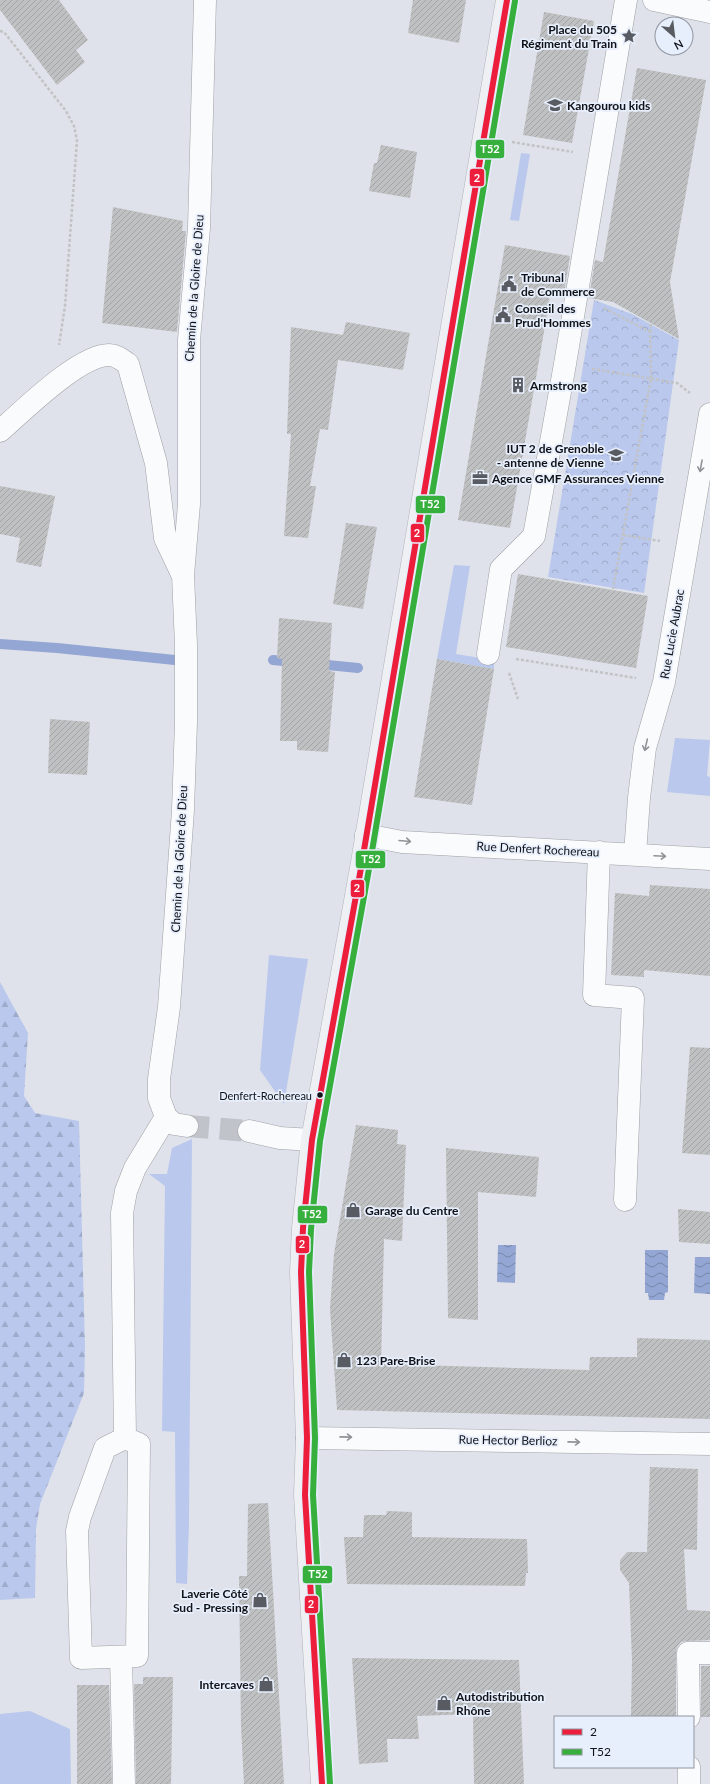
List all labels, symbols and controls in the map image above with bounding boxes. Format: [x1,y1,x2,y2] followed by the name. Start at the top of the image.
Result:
[654,16,694,56] north arrow
[521,22,617,51] place label: Place du 505 Régiment du Train
[620,27,638,45] place icon: Place du 505 Régiment du Train
[672,38,686,53] text: N
[546,96,564,114] school or university icon: Kangourou kids
[567,98,650,113] place label: Kangourou kids
[475,139,505,159] line badge: T52
[480,142,500,155] text: T52
[469,168,485,187] line badge: 2
[474,171,480,184] text: 2
[181,214,207,362] street label: Chemin de la Gloire de Dieu
[521,270,595,299] place label: Tribunal de Commerce
[500,275,518,293] public building icon: Tribunal de Commerce
[515,301,591,330] place label: Conseil des Prud'Hommes
[494,306,512,324] public building icon: Conseil des Prud'Hommes
[509,376,527,394] building icon: Armstrong
[529,378,588,393] place label: Armstrong
[497,441,605,470] place label: IUT 2 de Grenoble - antenne de Vienne
[607,446,625,464] school or university icon: IUT 2 de Grenoble - antenne de Vienne
[697,459,705,472] one-way arrow
[471,469,489,487] office icon: Agence GMF Assurances Vienne
[491,471,665,486] place label: Agence GMF Assurances Vienne
[415,495,446,514] line badge: T52
[420,497,440,510] text: T52
[410,523,425,543] line badge: 2
[414,526,420,539] text: 2
[657,588,687,680] street label: Rue Lucie Aubrac
[642,738,650,751] one-way arrow
[168,785,190,933] street label: Chemin de la Gloire de Dieu
[398,838,411,845] one-way arrow
[476,838,600,860] street label: Rue Denfert Rochereau
[355,850,386,869] line badge: T52
[361,852,381,865] text: T52
[653,852,666,859] one-way arrow
[350,879,365,898] line badge: 2
[354,881,360,894] text: 2
[219,1089,312,1102] place label: Denfert-Rochereau
[315,1090,325,1100] marker: Denfert-Rochereau
[344,1201,362,1219] shop icon: Garage du Centre
[365,1203,459,1218] place label: Garage du Centre
[297,1205,328,1224] line badge: T52
[302,1207,322,1220] text: T52
[295,1235,310,1254] line badge: 2
[299,1237,305,1250] text: 2
[335,1351,353,1369] shop icon: 123 Pare-Brise
[356,1353,436,1368] place label: 123 Pare-Brise
[458,1432,558,1448] street label: Rue Hector Berlioz
[339,1434,352,1441] one-way arrow
[567,1438,580,1445] one-way arrow
[302,1565,333,1584] line badge: T52
[308,1567,328,1580] text: T52
[173,1586,249,1615] place label: Laverie Côté Sud - Pressing
[251,1591,269,1609] shop icon: Laverie Côté Sud - Pressing
[304,1595,319,1614] line badge: 2
[308,1597,314,1610] text: 2
[257,1675,275,1693] shop icon: Intercaves
[199,1677,254,1692] place label: Intercaves
[455,1689,545,1718] place label: Autodistribution Rhône
[435,1694,453,1712] shop icon: Autodistribution Rhône
[554,1716,694,1768] legend
[590,1724,597,1739] text: 2
[590,1744,611,1759] text: T52

